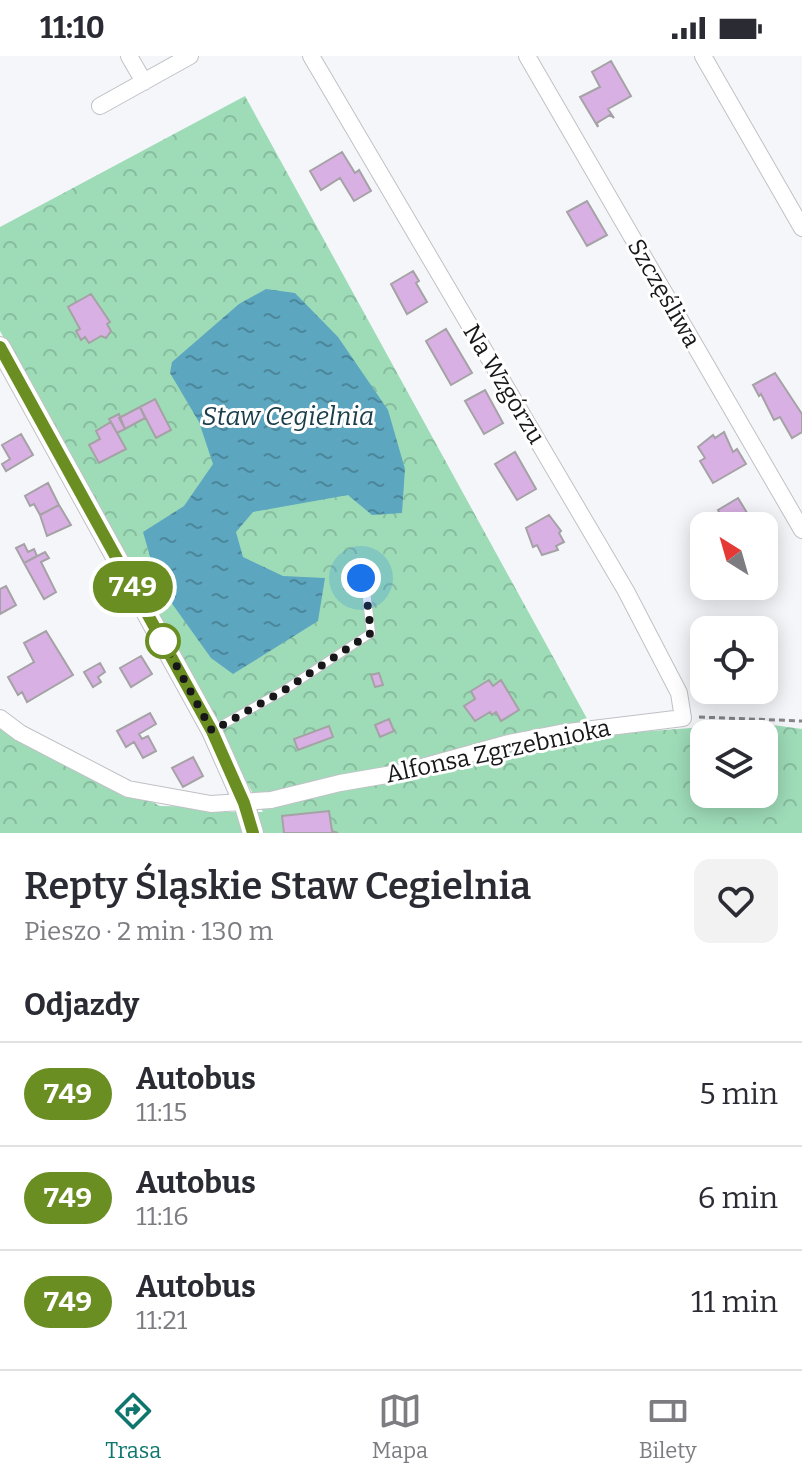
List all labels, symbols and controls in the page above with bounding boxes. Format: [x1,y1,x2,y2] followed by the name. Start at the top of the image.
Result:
[40,10,105,46] text: 11:10
[622,234,706,352] street label: Szczęśliwa
[457,319,551,449] street label: Na Wzgórzu
[202,401,374,432] water label: Staw Cegielnia
[690,512,778,600] north arrow
[690,512,778,808] map controls
[341,558,381,598] your location
[87,561,179,613] line badge: 749
[109,570,157,603] text: 749
[690,616,778,704] button: locate
[146,624,180,658] unlabelled marker
[383,713,613,789] street label: Alfonsa Zgrzebnioka
[690,720,778,808] button: layers
[694,859,778,943] button: heart
[24,863,531,909] text: Repty Śląskie Staw Cegielnia
[24,916,273,947] text: Pieszo · 2 min · 130 m
[24,987,139,1023] text: Odjazdy
[136,1061,256,1097] text: Autobus
[699,1076,778,1112] text: 5 min
[44,1077,92,1110] text: 749
[136,1097,187,1128] text: 11:15
[136,1165,256,1201] text: Autobus
[698,1180,778,1216] text: 6 min
[44,1181,92,1214] text: 749
[136,1201,188,1232] text: 11:16
[136,1269,256,1305] text: Autobus
[691,1284,778,1320] text: 11 min
[44,1285,92,1318] text: 749
[136,1305,187,1336] text: 11:21
[105,1389,161,1464] tab: Trasa
[372,1389,428,1464] tab: Mapa
[639,1389,697,1464] tab: Bilety

